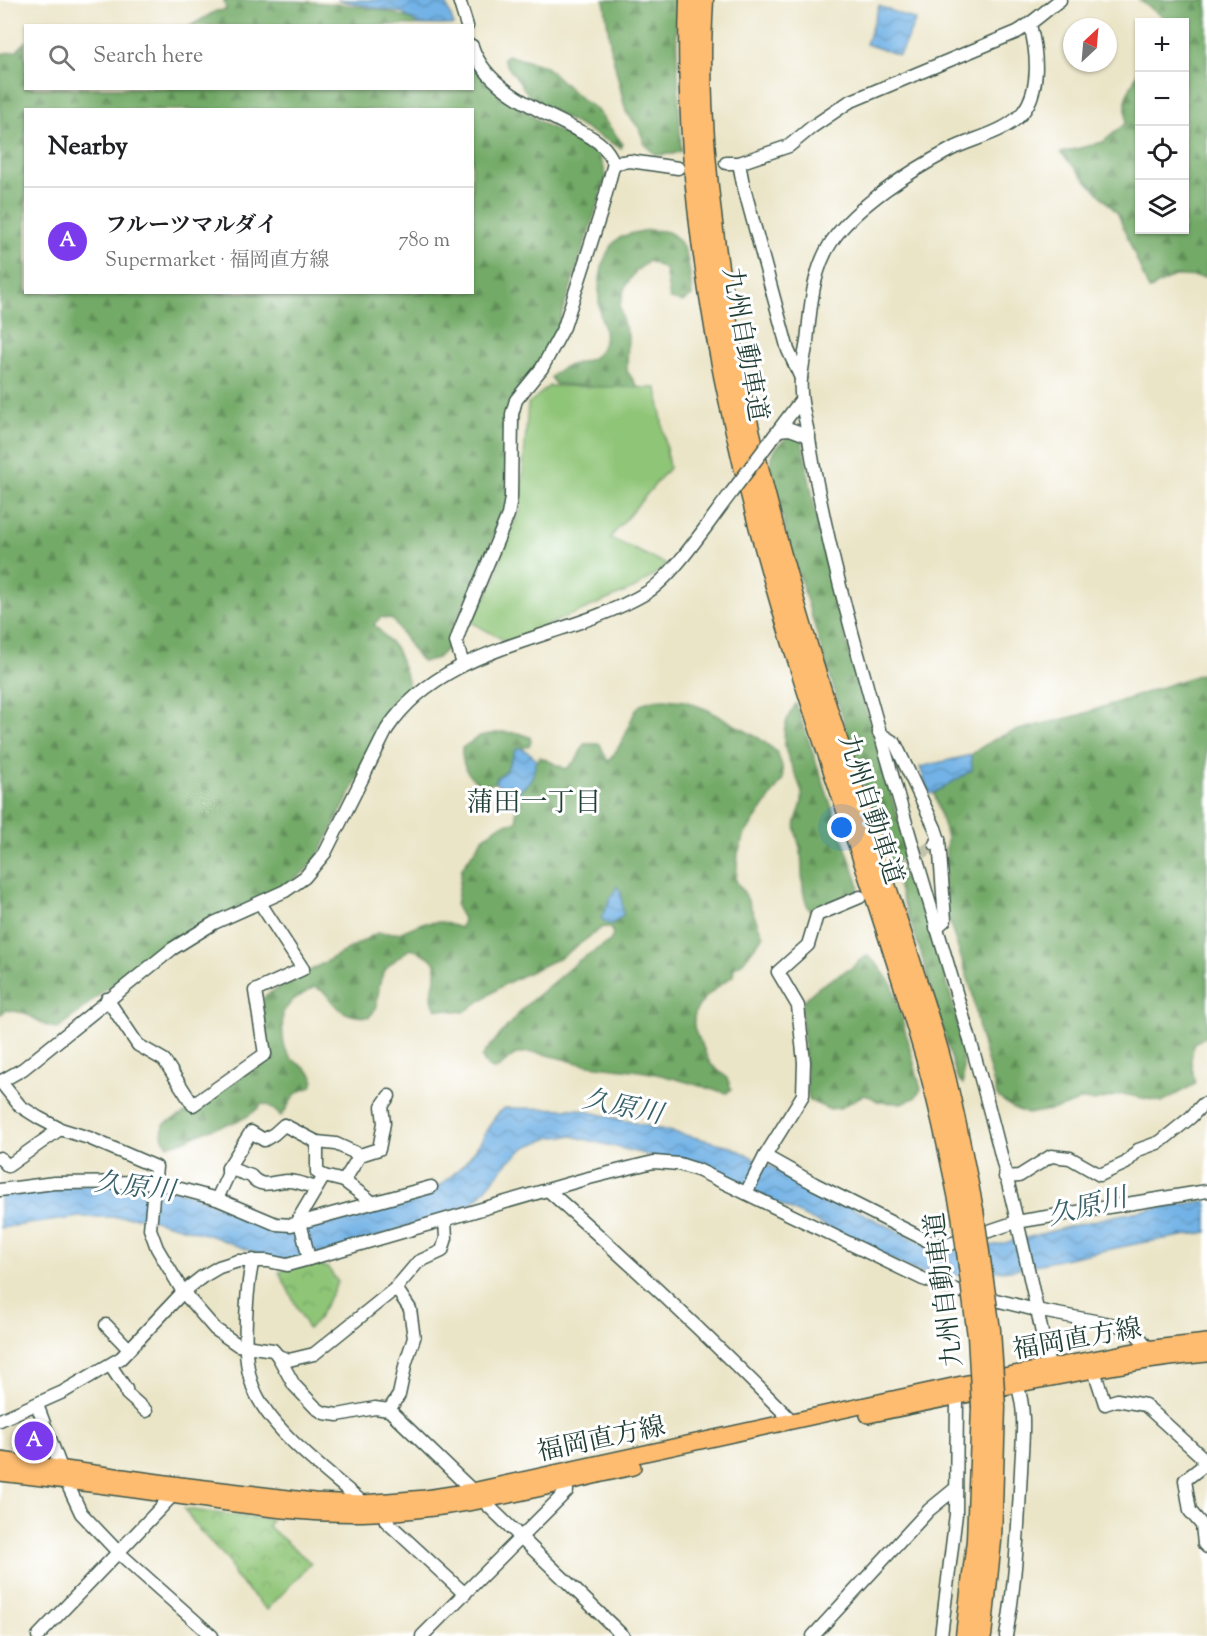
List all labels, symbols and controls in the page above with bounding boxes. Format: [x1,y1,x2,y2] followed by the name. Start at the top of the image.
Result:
[1063,18,1117,72] north arrow
[1135,18,1189,234] map controls
[1135,18,1189,72] button: +
[24,24,474,90] search box
[45,41,78,74] icon: search
[93,41,203,73] text: Search here
[1135,72,1189,126] button: −
[1135,126,1189,180] button: locate
[48,129,128,166] text: Nearby
[1135,180,1189,234] button: layers
[105,211,278,243] text: フルーツマルダイ
[59,227,76,256] text: A
[399,227,450,256] text: 780 m
[105,247,329,276] text: Supermarket · 福岡直方線
[712,264,775,424] street label: 九州自動車道
[828,730,911,890] street label: 九州自動車道
[467,785,602,824] district label: 蒲田一丁目
[827,813,856,842] your location
[579,1081,669,1137] water label: 久原川
[92,1164,180,1213] water label: 久原川
[1044,1179,1135,1237] water label: 久原川
[918,1210,973,1369] street label: 九州自動車道
[1010,1311,1145,1370] street label: 福岡直方線
[534,1409,669,1472] street label: 福岡直方線
[15,1418,54,1464] pin: A

